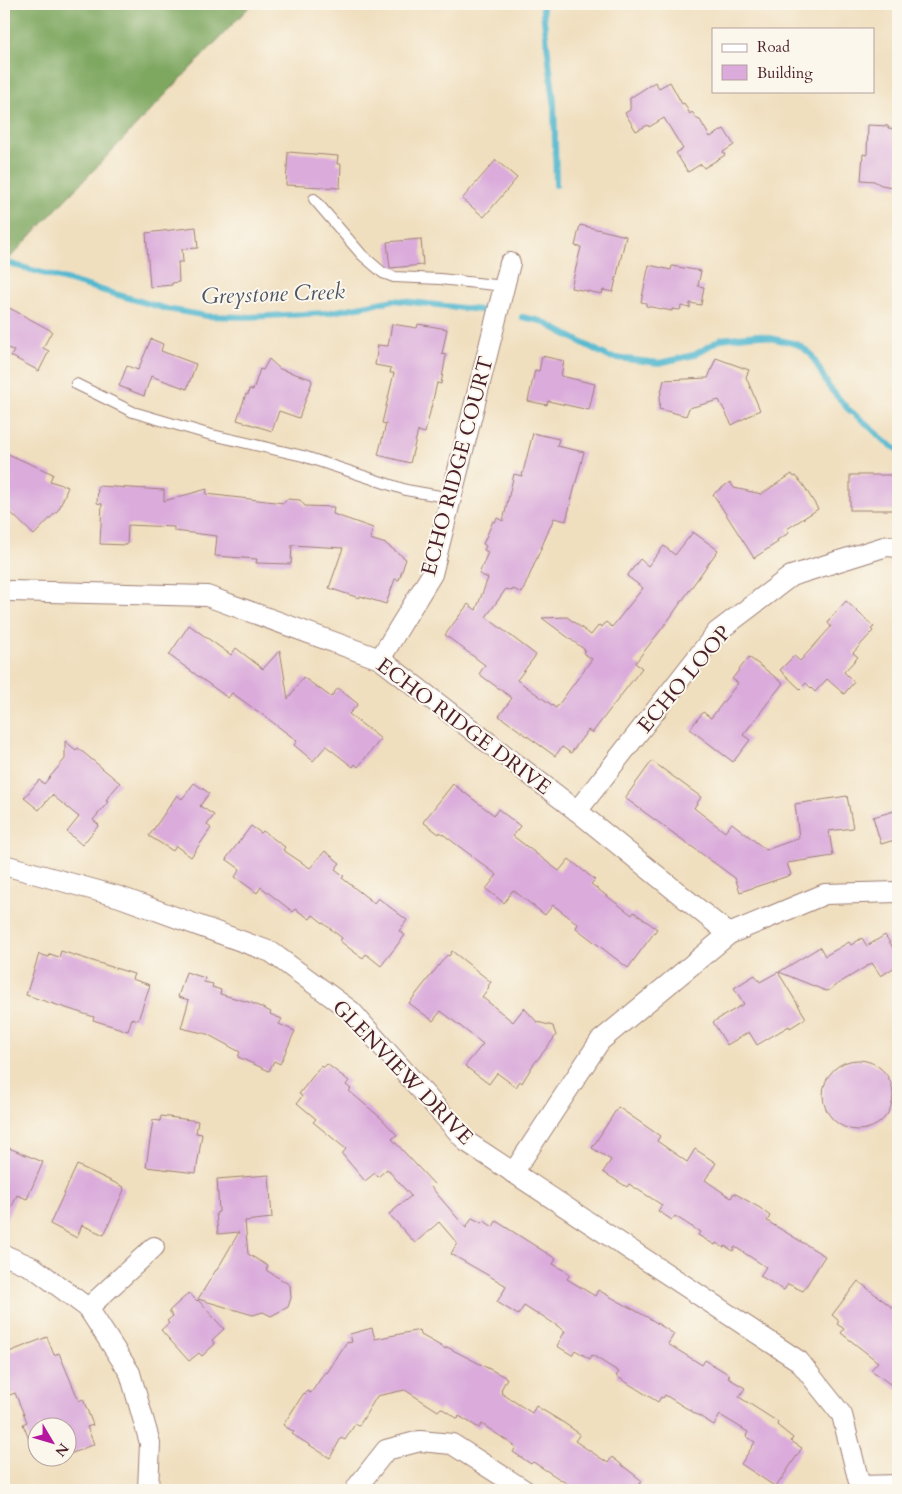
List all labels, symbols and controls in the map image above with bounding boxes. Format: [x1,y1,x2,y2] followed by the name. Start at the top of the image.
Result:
[712,28,874,92] legend
[757,37,790,57] text: Road
[757,63,813,83] text: Building
[201,276,345,311] water label: Greystone Creek
[414,353,501,579] street label: ECHO RIDGE COURT
[631,620,738,739] street label: ECHO LOOP
[370,651,557,802] street label: ECHO RIDGE DRIVE
[326,993,480,1151] street label: GLENVIEW DRIVE
[28,1416,78,1466] north arrow
[51,1439,73,1460] text: N

